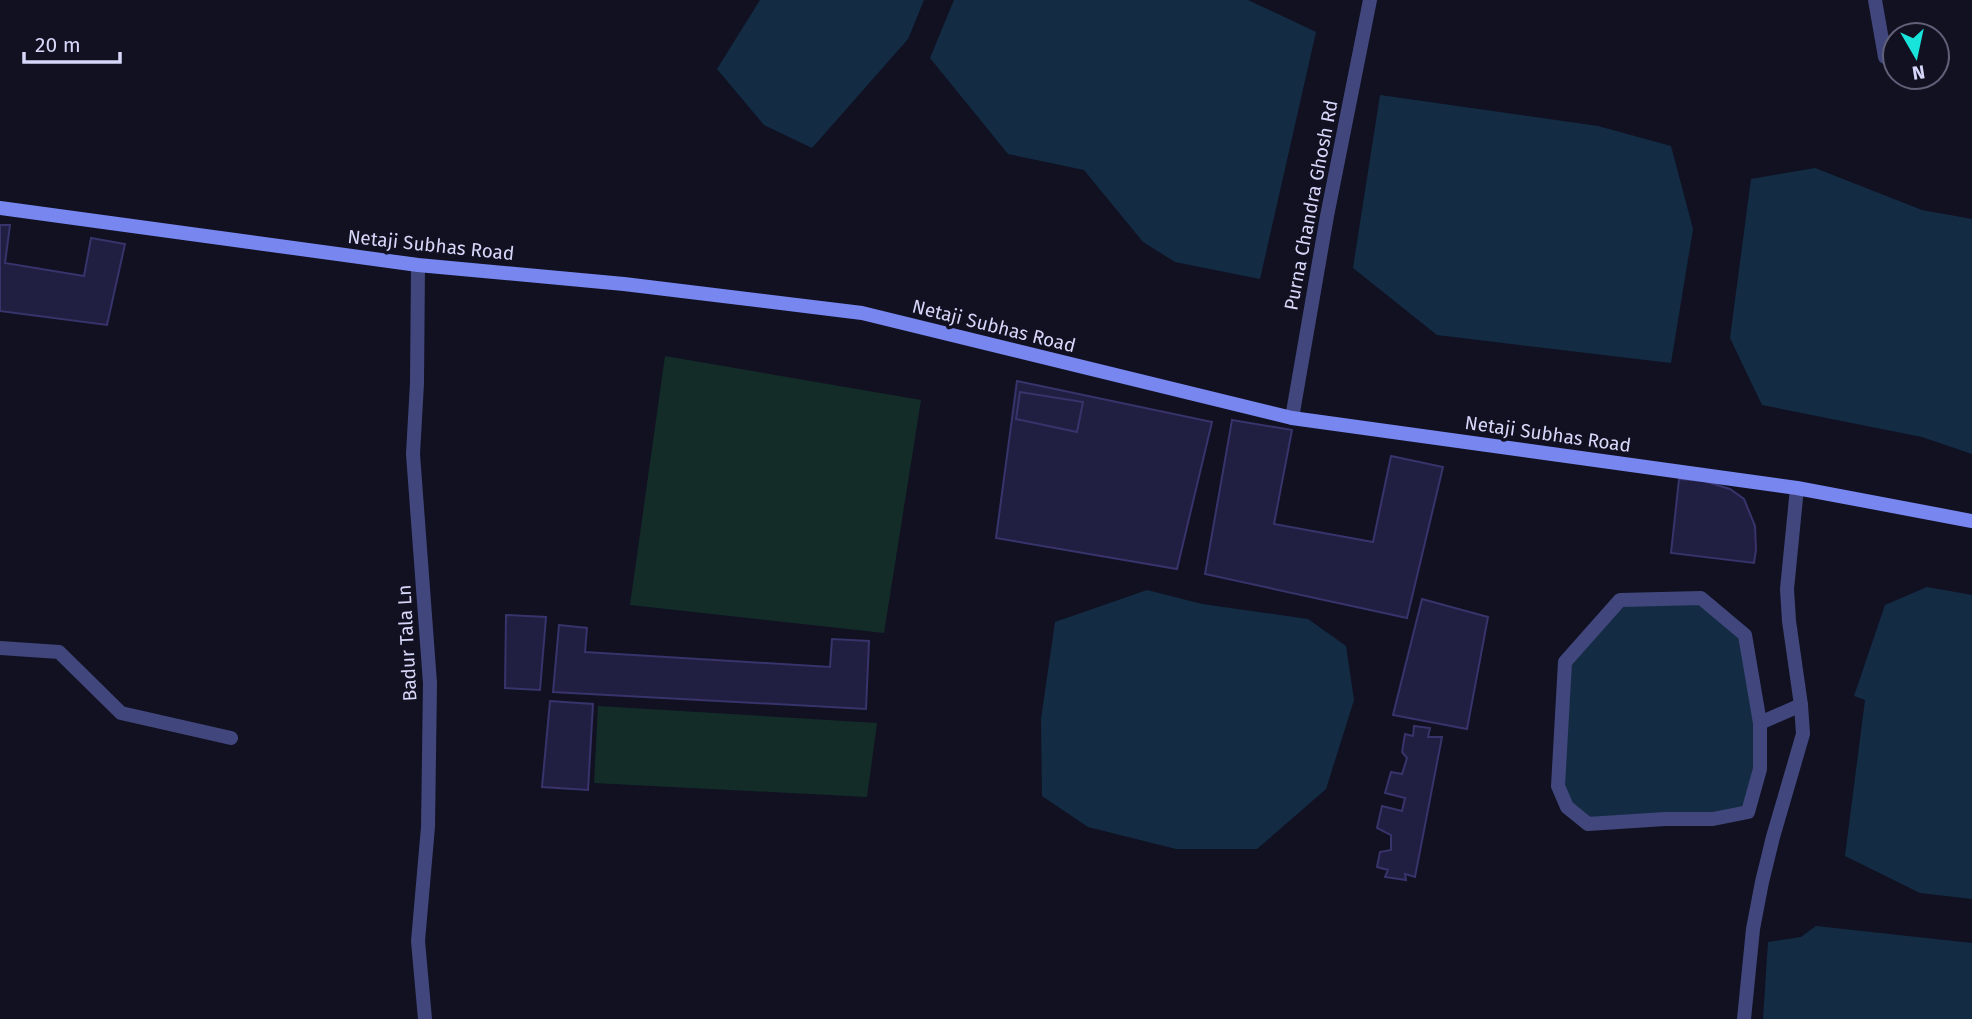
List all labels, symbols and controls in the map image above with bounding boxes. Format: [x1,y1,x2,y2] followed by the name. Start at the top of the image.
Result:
[24,21,121,65] scale bar
[1881,21,1951,91] north arrow
[35,32,81,58] text: 20 m
[1911,60,1927,85] text: N
[1279,98,1343,312] street label: Purna Chandra Ghosh Rd
[346,225,516,265] street label: Netaji Subhas Road
[910,295,1078,357] street label: Netaji Subhas Road
[1463,411,1633,457] street label: Netaji Subhas Road
[392,584,422,702] street label: Badur Tala Ln

